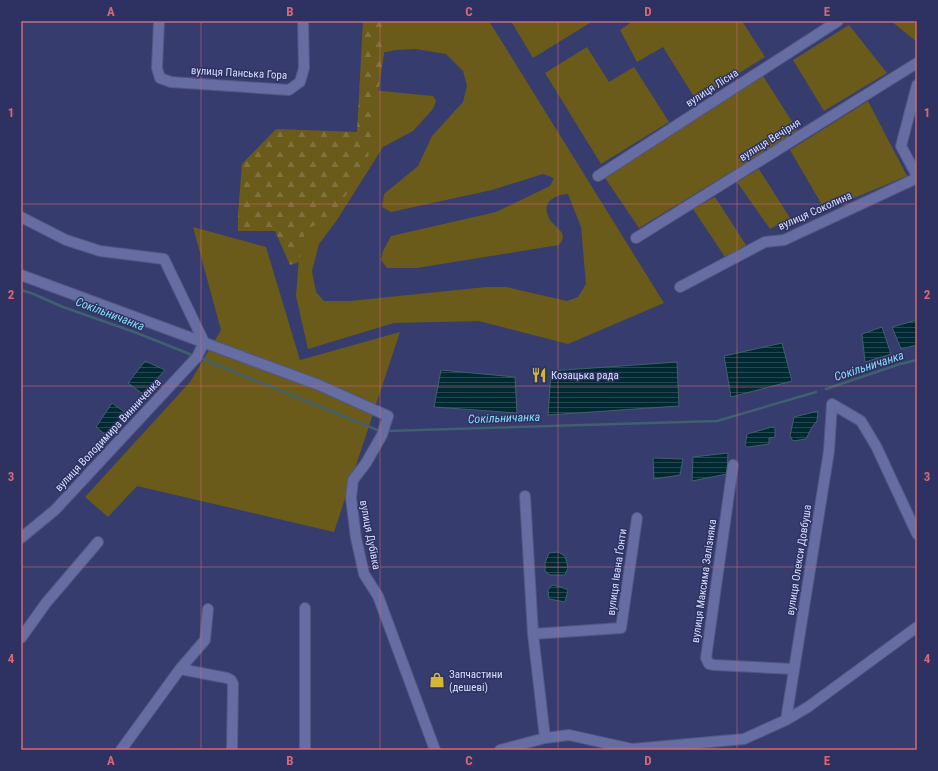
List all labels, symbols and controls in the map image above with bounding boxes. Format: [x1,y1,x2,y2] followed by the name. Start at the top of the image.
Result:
[107,4,115,19] text: A
[286,4,294,19] text: B
[465,4,473,19] text: C
[644,4,652,19] text: D
[824,4,831,19] text: E
[191,64,287,82] street label: вулиця Панська Гора
[683,66,741,110] street label: вулиця Лісна
[8,105,14,120] text: 1
[924,105,930,120] text: 1
[737,116,803,164] street label: вулиця Вечірня
[776,189,854,233] street label: вулиця Соколина
[8,287,15,302] text: 2
[924,287,931,302] text: 2
[74,295,146,333] water label: Сокільничанка
[832,348,906,384] water label: Сокільничанка
[530,366,548,384] restaurant icon: Козацька рада
[551,369,619,382] place label: Козацька рада
[52,376,164,494] street label: вулиця Володимира Винниченка
[468,410,540,426] water label: Сокільничанка
[8,469,14,484] text: 3
[924,469,930,484] text: 3
[357,499,383,571] street label: вулиця Дубівка
[784,504,814,616] street label: вулиця Олекси Довбуша
[689,518,719,644] street label: вулиця Максима Залізняка
[604,528,630,616] street label: вулиця Івана Ґонти
[8,651,15,666] text: 4
[924,651,931,666] text: 4
[449,668,503,694] place label: Запчастини (дешеві)
[428,671,446,689] shop icon: Запчастини (дешеві)
[107,753,115,768] text: A
[286,753,294,768] text: B
[465,753,473,768] text: C
[644,753,652,768] text: D
[824,753,831,768] text: E

